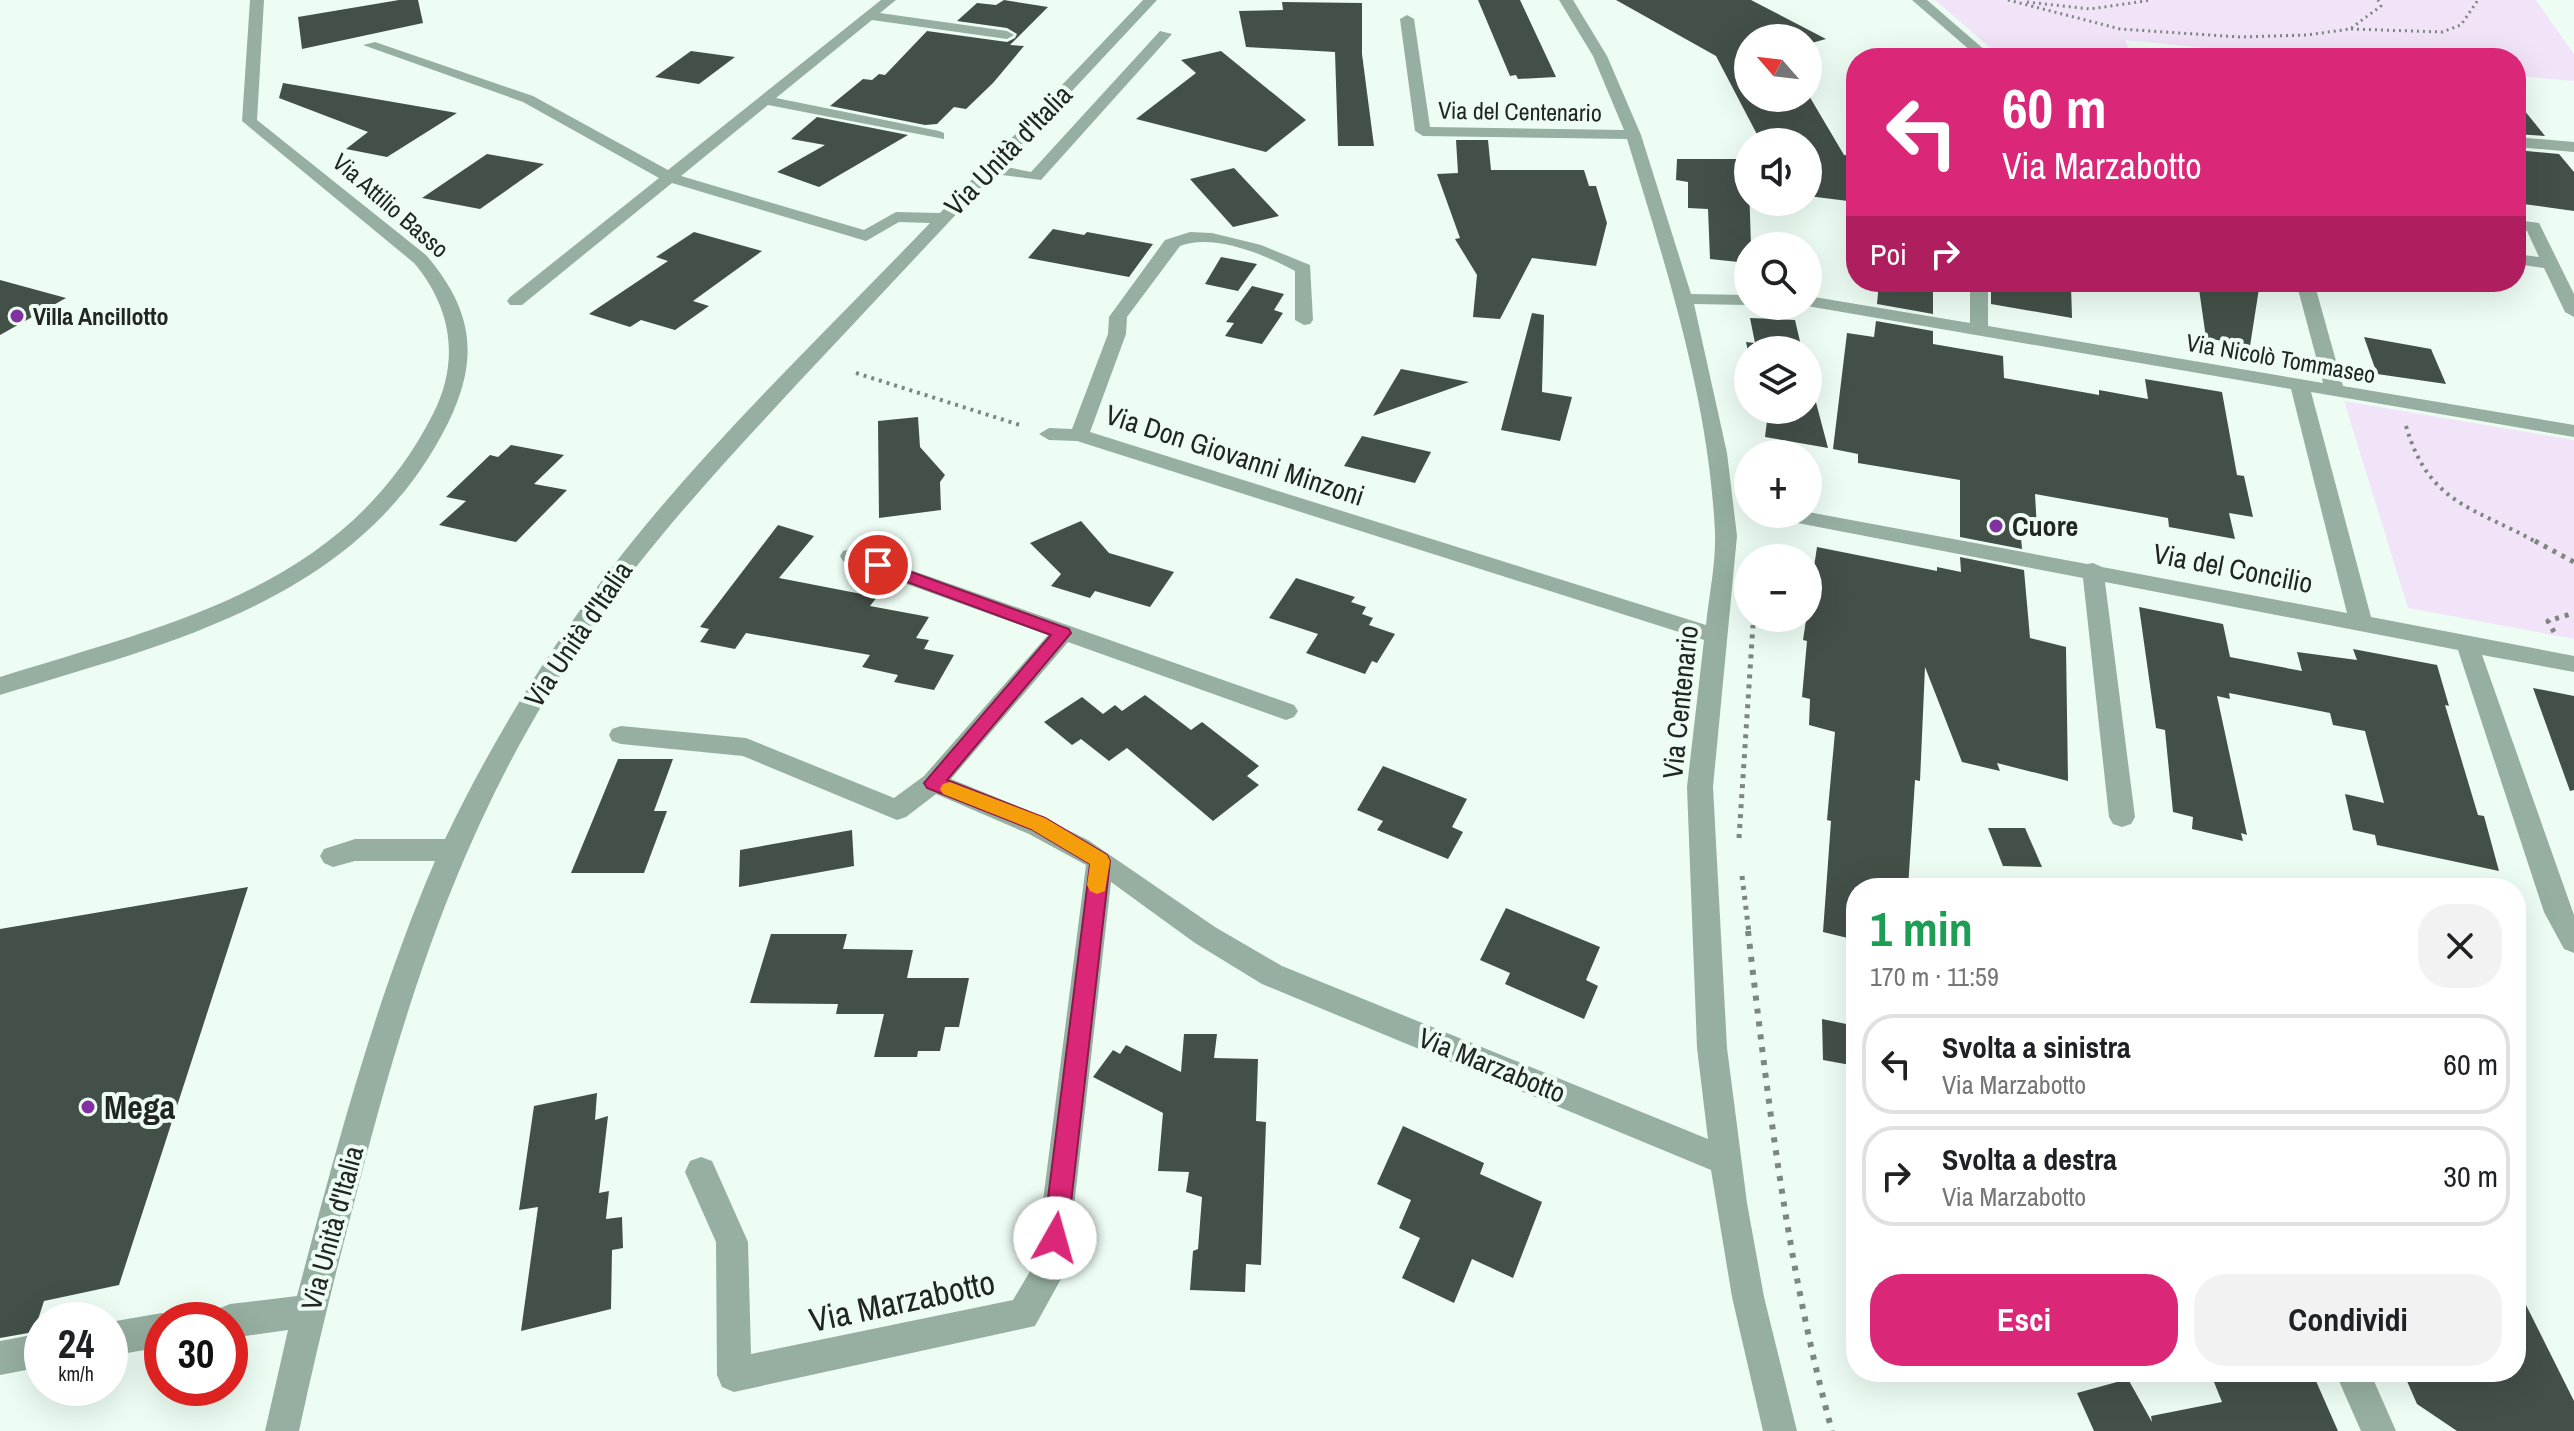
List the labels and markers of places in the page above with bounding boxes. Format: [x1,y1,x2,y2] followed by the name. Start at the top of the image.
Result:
[33,300,169,332] place label: Villa Ancillotto
[8,307,26,325] marker: Villa Ancillotto
[2012,507,2078,545] place label: Cuore
[1987,517,2005,535] marker: Cuore
[844,531,912,599] pin
[104,1084,176,1130] place label: Mega
[79,1098,97,1116] marker: Mega

